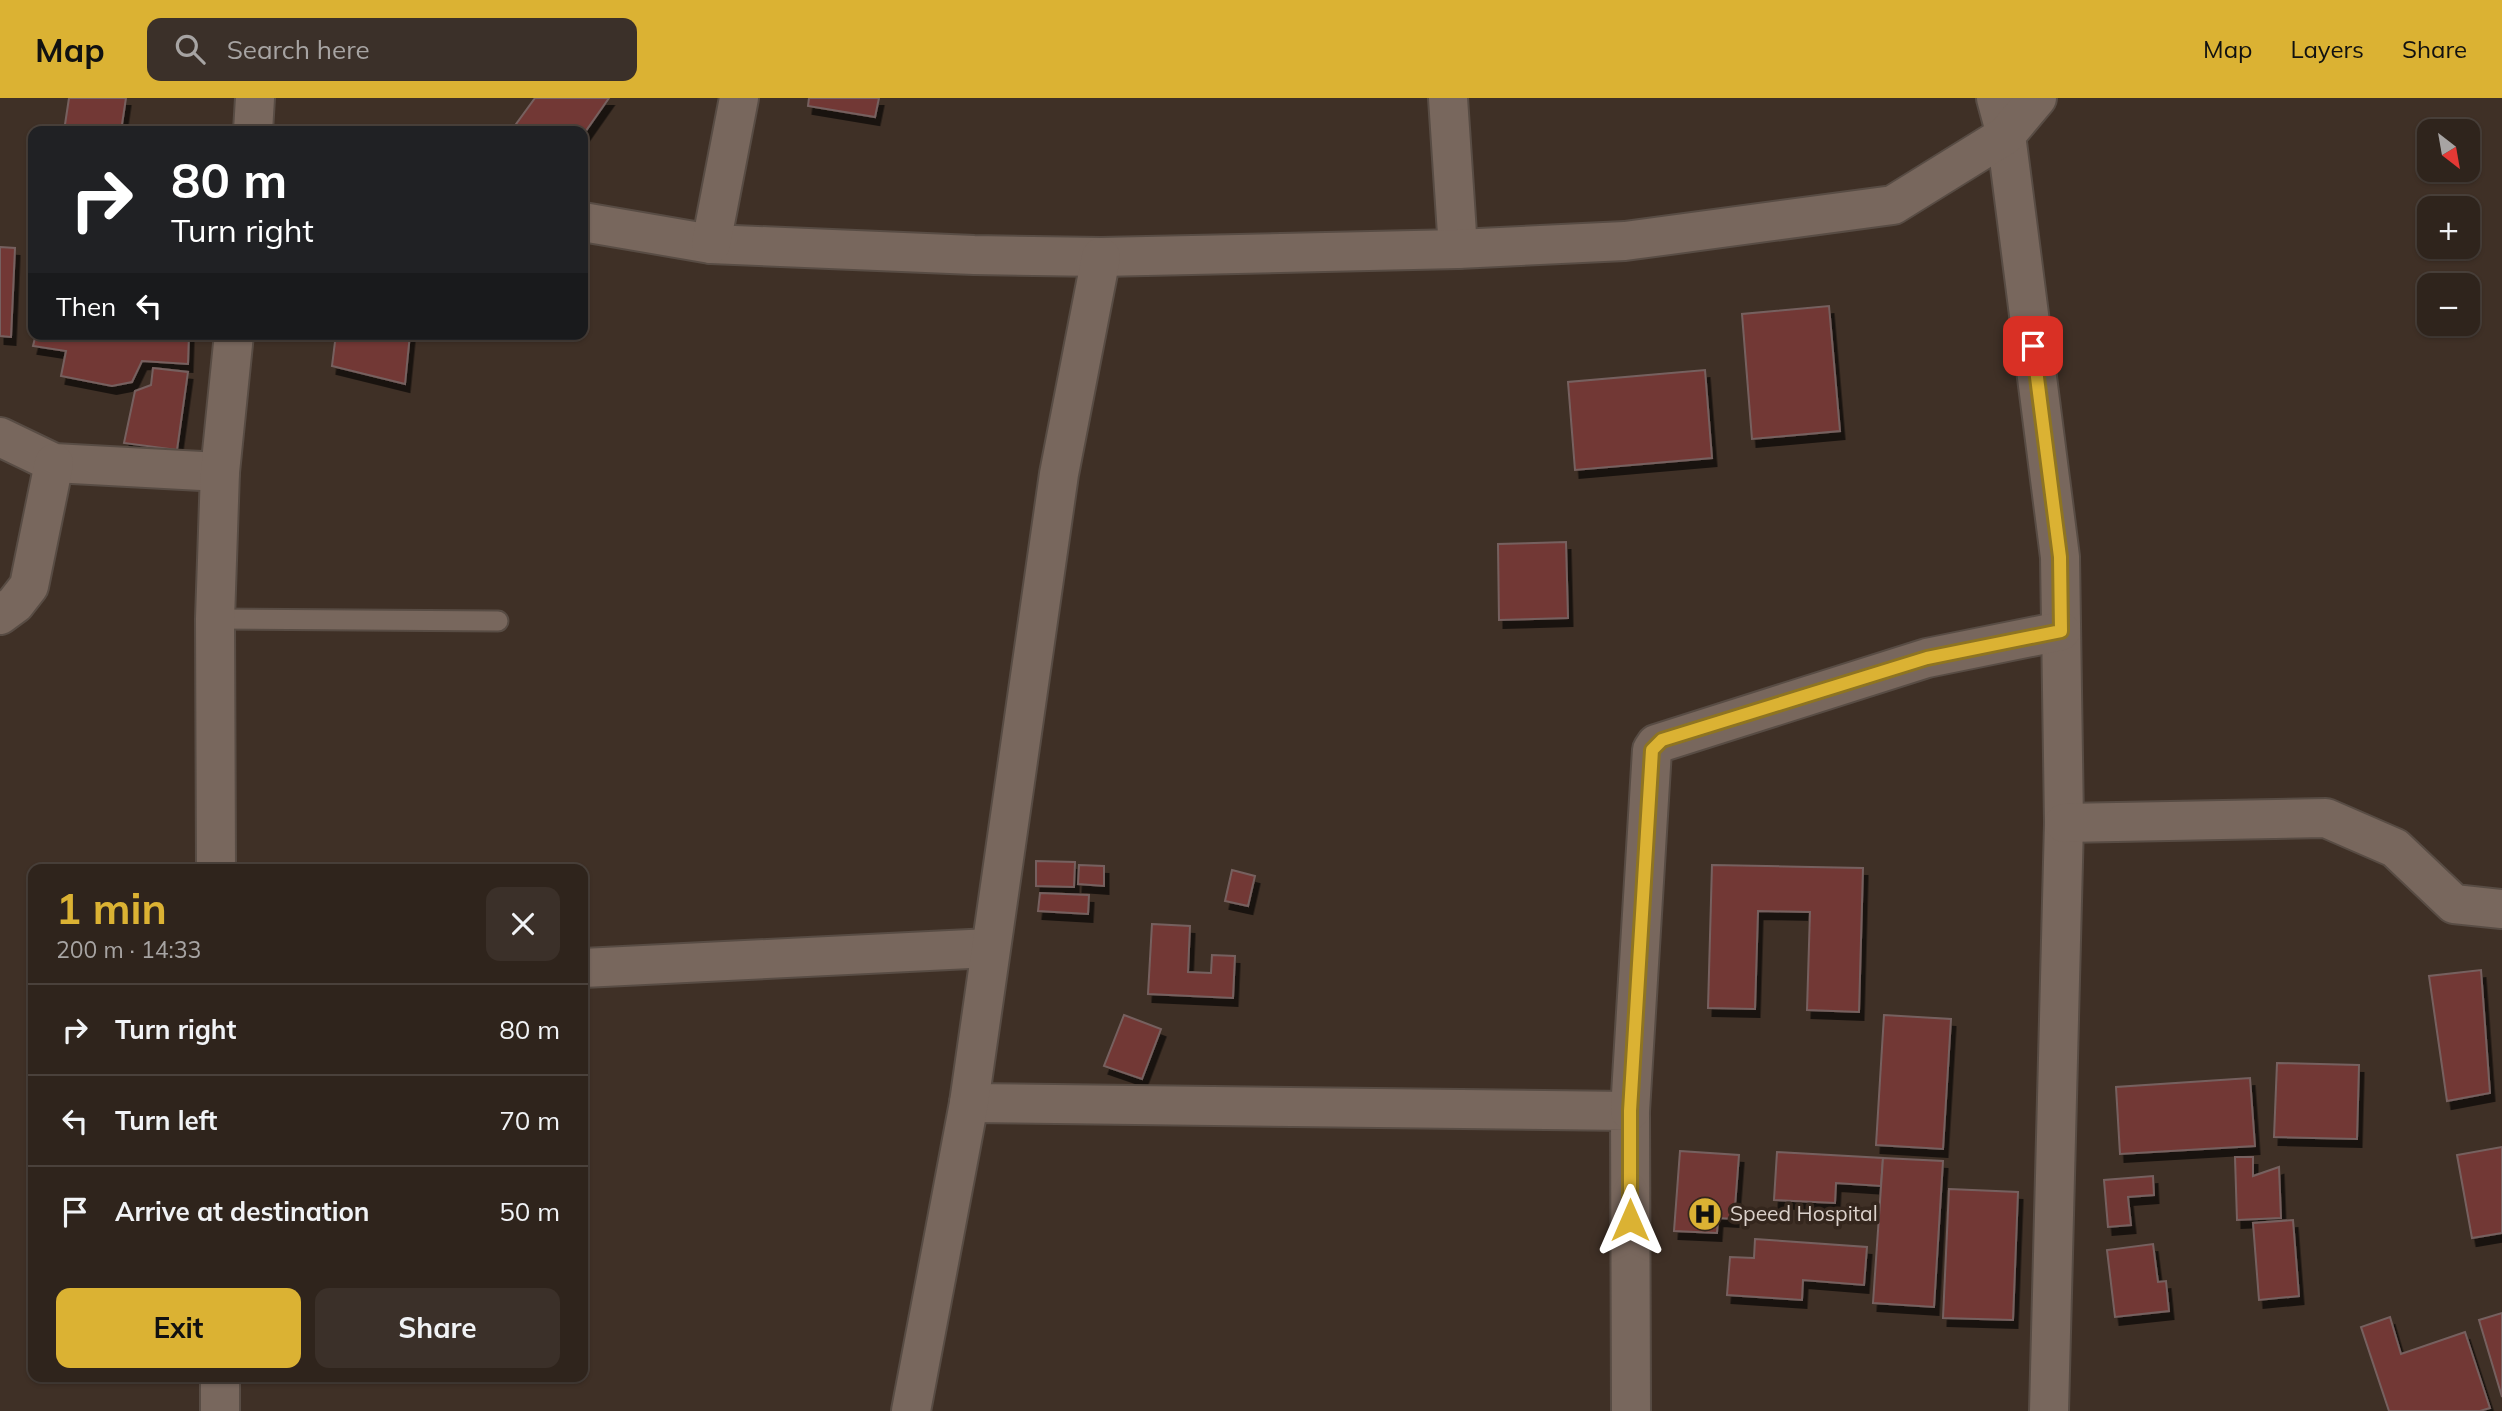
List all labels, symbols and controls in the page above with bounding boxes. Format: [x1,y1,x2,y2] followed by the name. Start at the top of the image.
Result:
[147,18,637,81] search box
[35,29,105,70] text: Map
[171,30,209,68] icon: search
[227,33,370,66] text: Search here
[2203,34,2252,64] text: Map
[2290,34,2364,64] text: Layers
[2402,34,2467,64] text: Share
[2417,119,2480,182] north arrow
[2417,119,2480,336] map controls
[171,149,287,210] text: 80 m
[56,154,147,245] icon: right
[2417,196,2480,259] button: +
[171,210,314,250] text: Turn right
[2417,273,2480,336] button: −
[130,287,168,325] icon: left
[56,290,116,323] text: Then
[2003,316,2063,376] pin
[2014,327,2052,365] icon: arrive
[56,882,167,935] text: 1 min
[486,887,560,961] button: close
[56,935,201,964] text: 200 m · 14:33
[56,1011,94,1049] icon: right
[115,1013,236,1046] text: Turn right
[499,1013,560,1046] text: 80 m
[56,1102,94,1140] icon: left
[115,1104,217,1137] text: Turn left
[499,1104,560,1137] text: 70 m
[1593,1183,1667,1257] position arrow
[56,1193,94,1231] icon: arrive
[115,1195,370,1228] text: Arrive at destination
[499,1195,560,1228] text: 50 m
[1686,1195,1724,1233] hospital icon: Speed Hospital
[1730,1200,1878,1226] place label: Speed Hospital
[56,1288,301,1368] button: Exit
[315,1288,560,1368] button: Share

